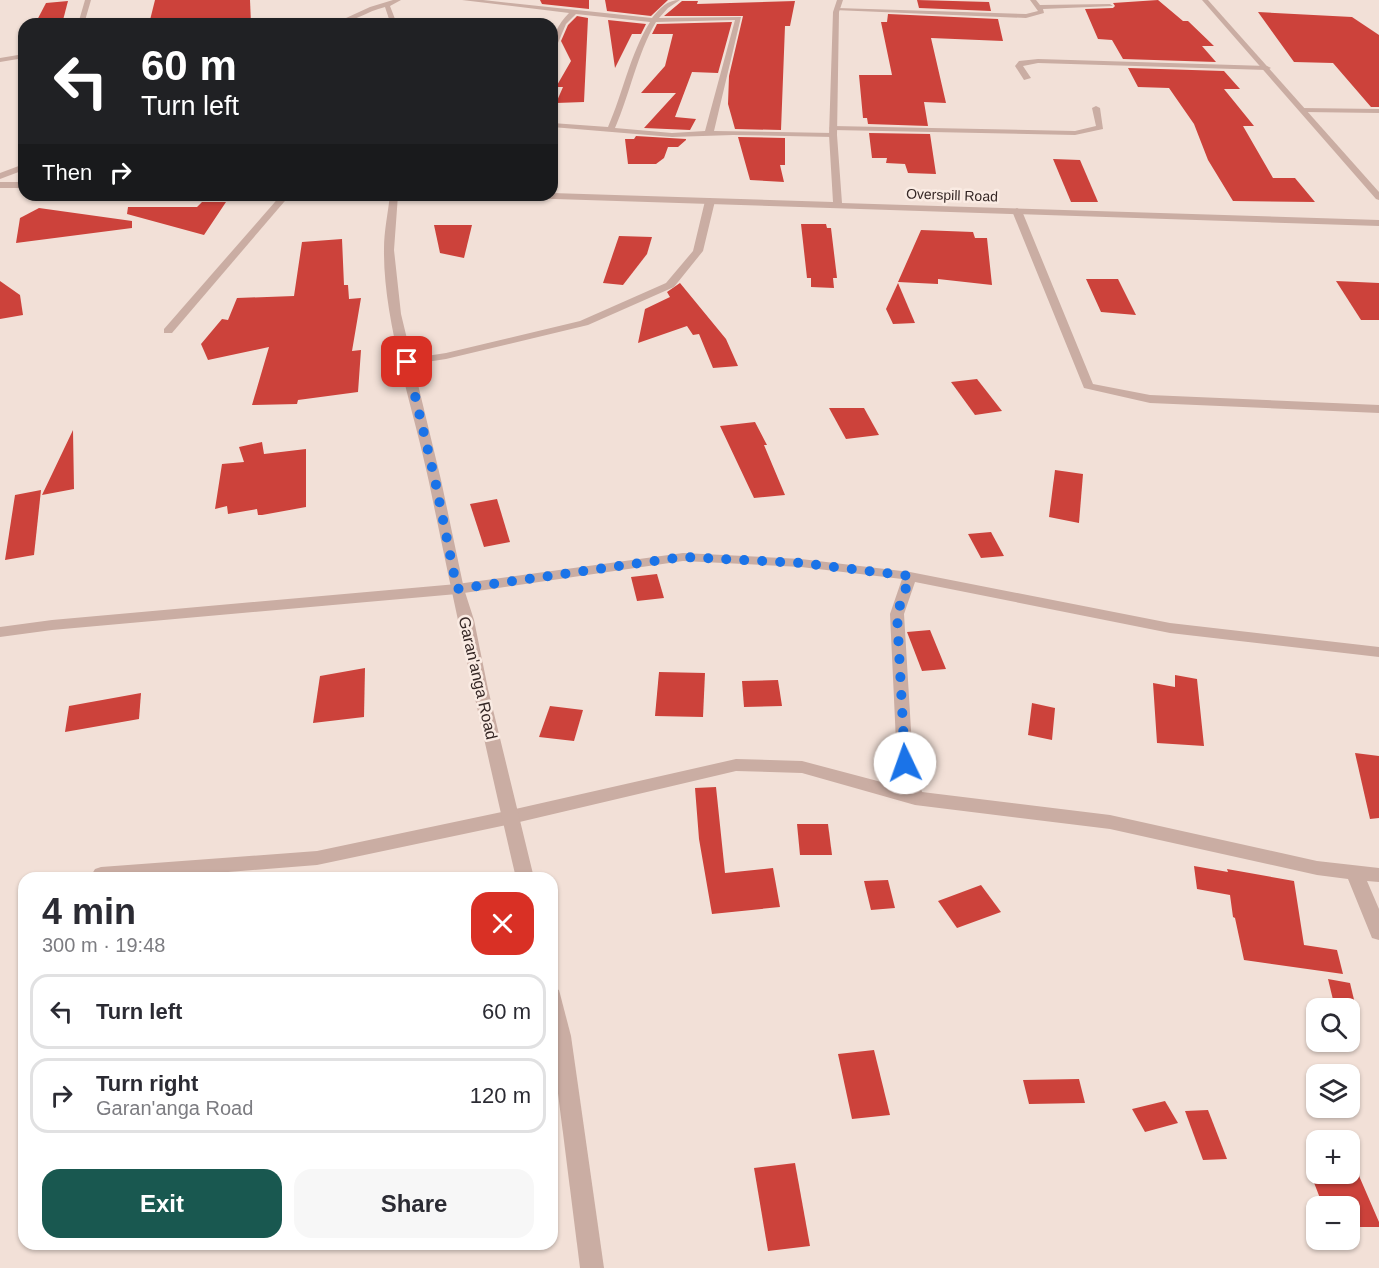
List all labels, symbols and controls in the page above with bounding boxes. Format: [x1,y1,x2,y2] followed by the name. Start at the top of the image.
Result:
[42,42,120,120] icon: left
[141,42,237,89] text: 60 m
[141,91,239,121] text: Turn left
[104,156,137,189] icon: right
[42,160,92,185] text: Then
[906,185,998,205] street label: Overspill Road
[381,336,432,387] pin
[390,345,423,378] icon: arrive
[456,615,500,741] street label: Garan'anga Road
[873,731,937,795] position arrow
[42,891,136,932] text: 4 min
[471,892,534,955] button: close
[42,934,165,956] text: 300 m · 19:48
[45,995,78,1028] icon: left
[1306,998,1360,1250] map controls
[1306,998,1360,1052] button: search
[96,999,182,1024] text: Turn left
[482,999,531,1024] text: 60 m
[1306,1064,1360,1118] button: layers
[96,1071,198,1096] text: Turn right
[45,1079,78,1112] icon: right
[470,1083,531,1108] text: 120 m
[96,1097,253,1119] text: Garan'anga Road
[1306,1130,1360,1184] button: +
[42,1169,282,1238] button: Exit
[294,1169,534,1238] button: Share
[1306,1196,1360,1250] button: −

